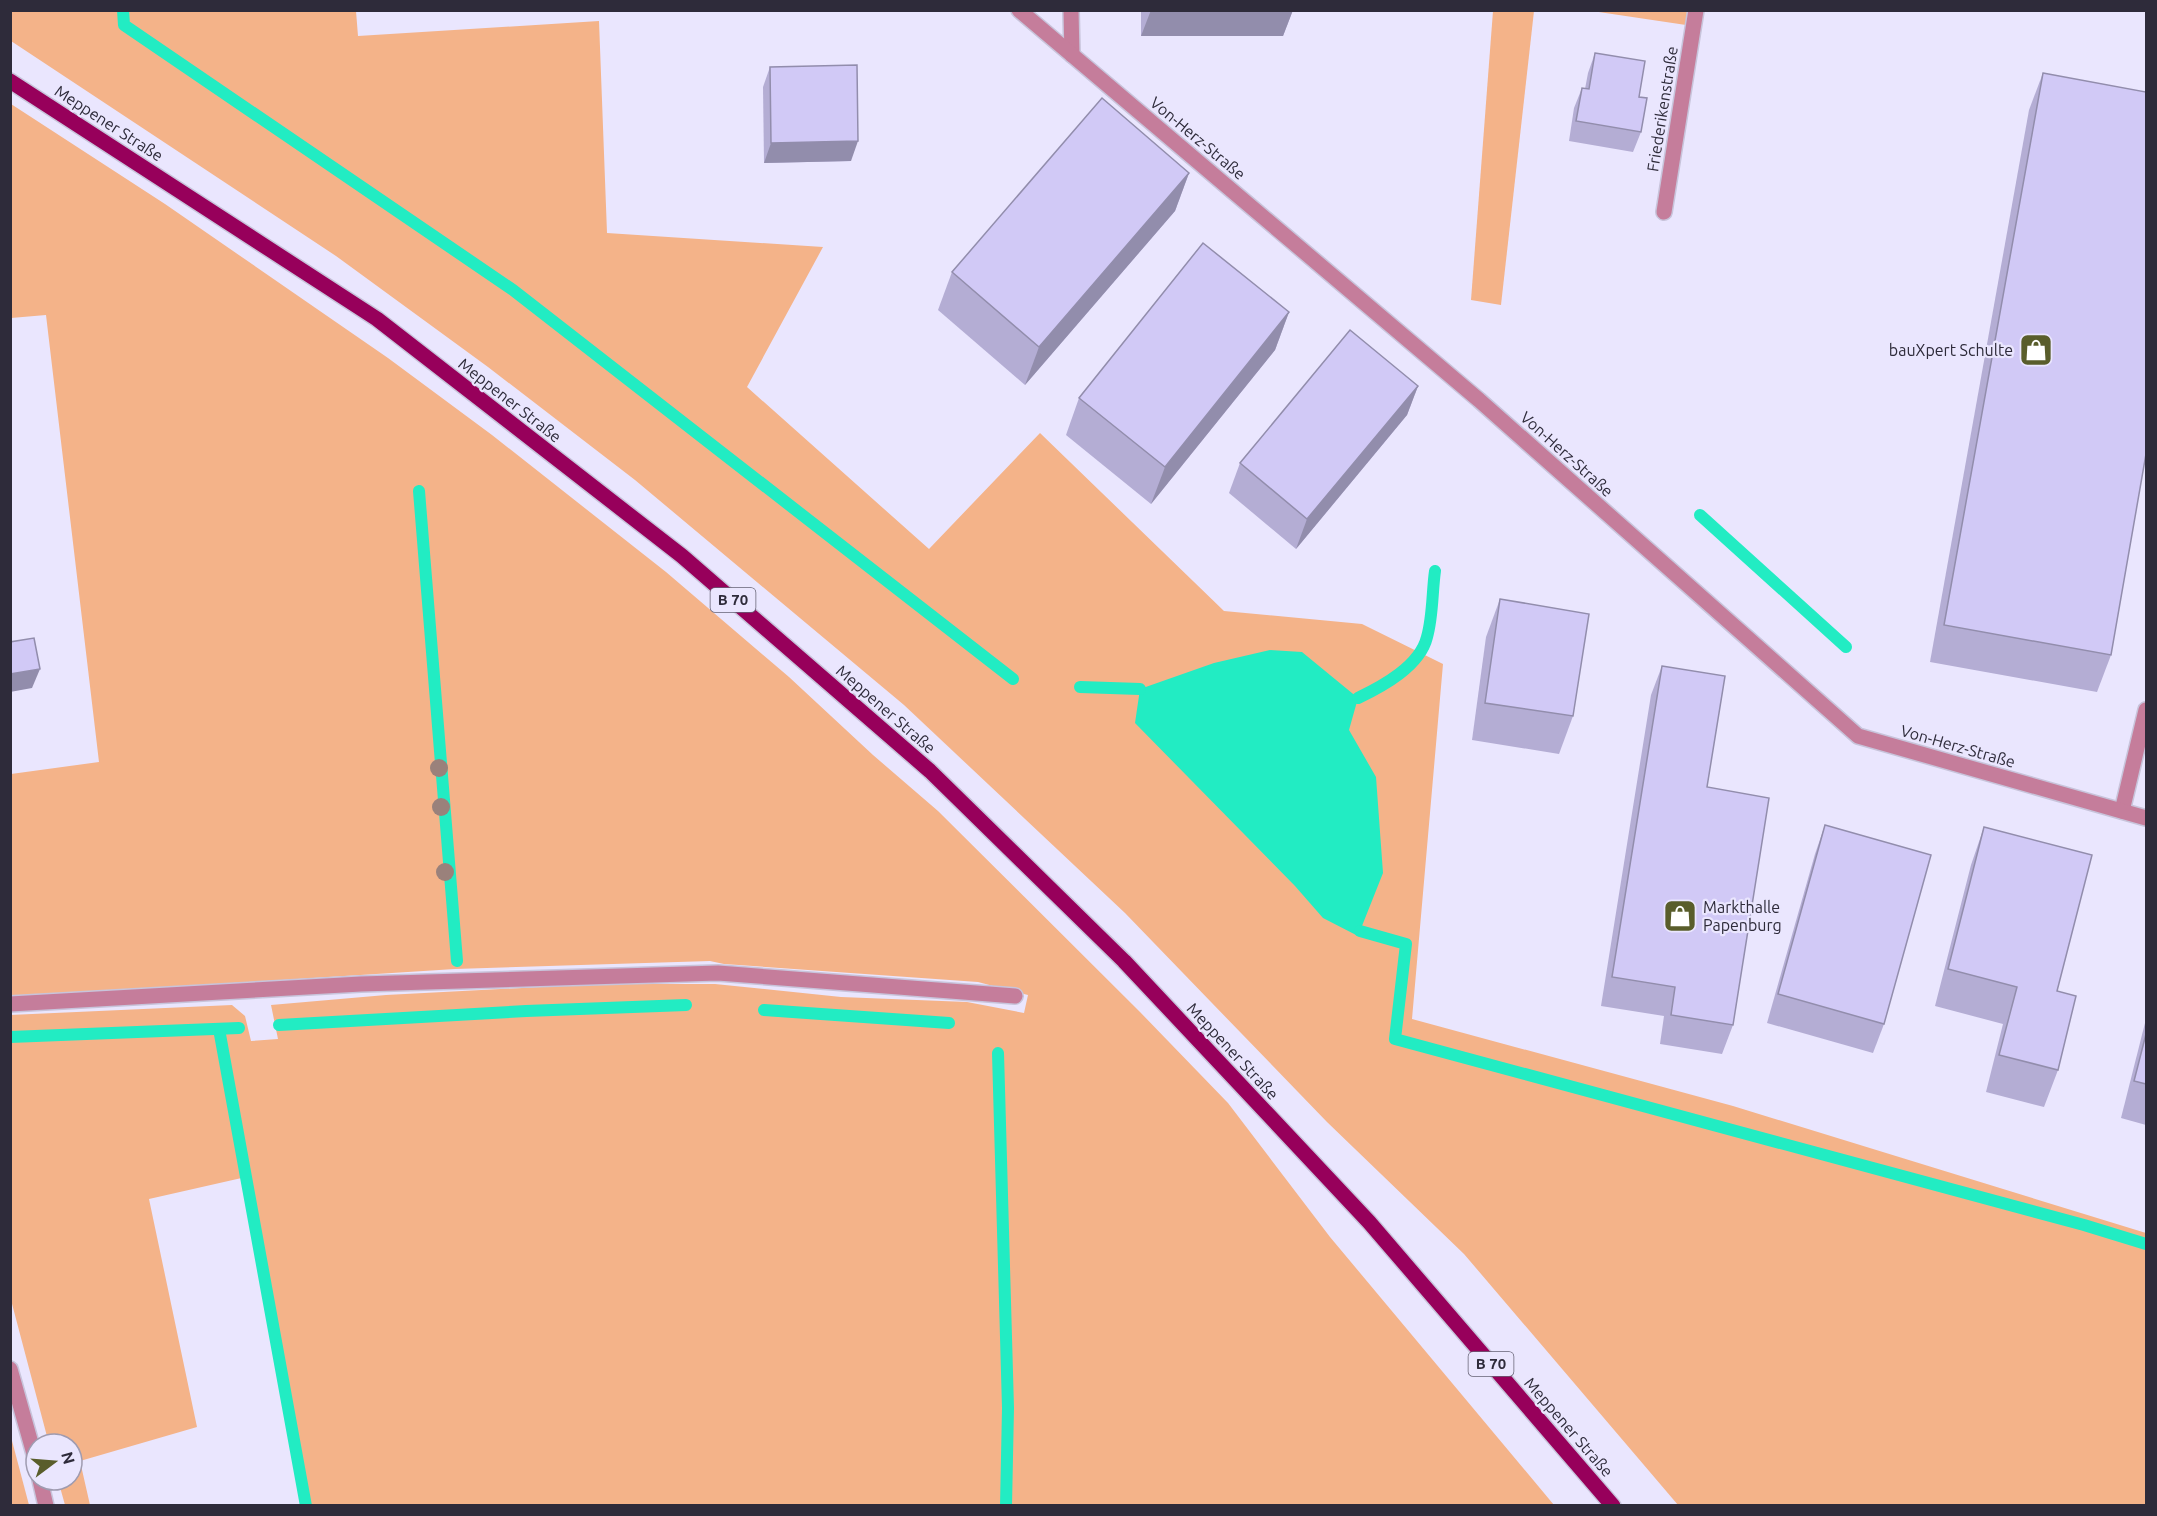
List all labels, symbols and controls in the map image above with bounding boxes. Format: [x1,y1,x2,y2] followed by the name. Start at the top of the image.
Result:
[1643,45,1681,173] street label: Friederikenstraße
[52,81,166,165] street label: Meppener Straße
[1147,93,1249,183] street label: Von-Herz-Straße
[2018,332,2054,368] shop icon: bauXpert Schulte
[1889,341,2013,359] place label: bauXpert Schulte
[455,354,565,446] street label: Meppener Straße
[1517,408,1617,500] street label: Von-Herz-Straße
[710,588,756,612] road number: B 70
[833,661,939,757] street label: Meppener Straße
[1899,721,2017,771] street label: Von-Herz-Straße
[1662,898,1698,934] shop icon: Markthalle Papenburg
[1703,898,1782,934] place label: Markthalle Papenburg
[1184,999,1282,1103] street label: Meppener Straße
[1468,1352,1514,1376] road number: B 70
[1521,1374,1617,1480] street label: Meppener Straße
[24,1432,84,1492] north arrow
[58,1450,79,1466] text: N

